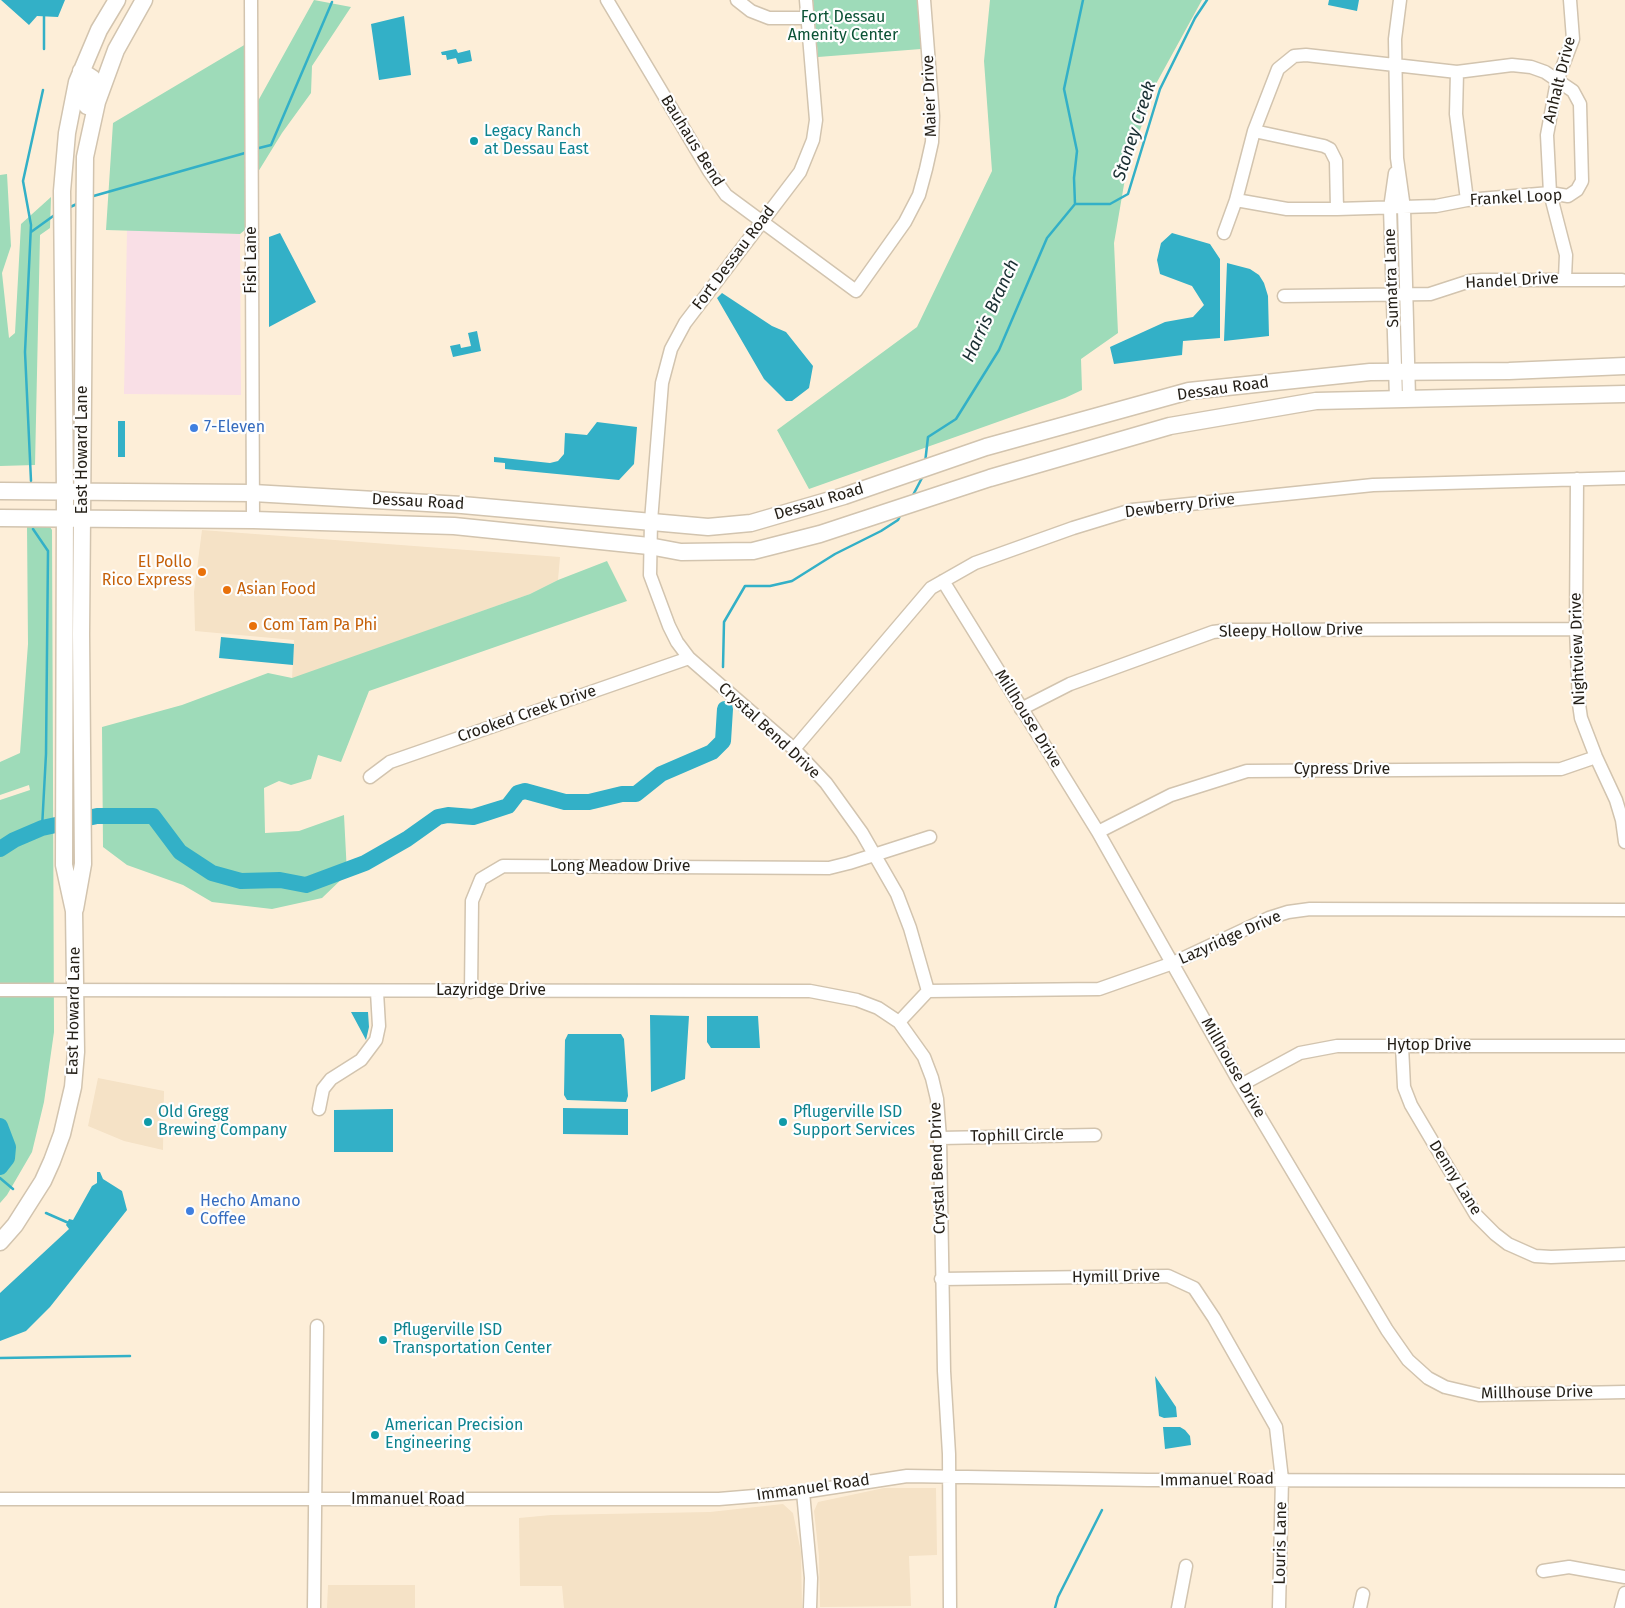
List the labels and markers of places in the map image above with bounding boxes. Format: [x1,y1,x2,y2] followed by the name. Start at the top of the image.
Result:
[484,122,589,160] place label: Legacy Ranch at Dessau East
[468,135,480,147] marker: Legacy Ranch at Dessau East
[204,418,265,438] place label: 7-Eleven
[188,422,200,434] marker: 7-Eleven
[102,553,192,591] place label: El Pollo Rico Express
[196,566,208,578] marker: El Pollo Rico Express
[237,580,316,600] place label: Asian Food
[221,584,233,596] marker: Asian Food
[263,616,377,636] place label: Com Tam Pa Phi
[247,620,259,632] marker: Com Tam Pa Phi
[158,1103,287,1141] place label: Old Gregg Brewing Company
[793,1103,915,1141] place label: Pflugerville ISD Support Services
[142,1116,154,1128] marker: Old Gregg Brewing Company
[777,1116,789,1128] marker: Pflugerville ISD Support Services
[200,1192,301,1230] place label: Hecho Amano Coffee
[184,1205,196,1217] marker: Hecho Amano Coffee
[393,1321,552,1359] place label: Pflugerville ISD Transportation Center
[377,1334,389,1346] marker: Pflugerville ISD Transportation Center
[385,1416,523,1454] place label: American Precision Engineering
[369,1429,381,1441] marker: American Precision Engineering

